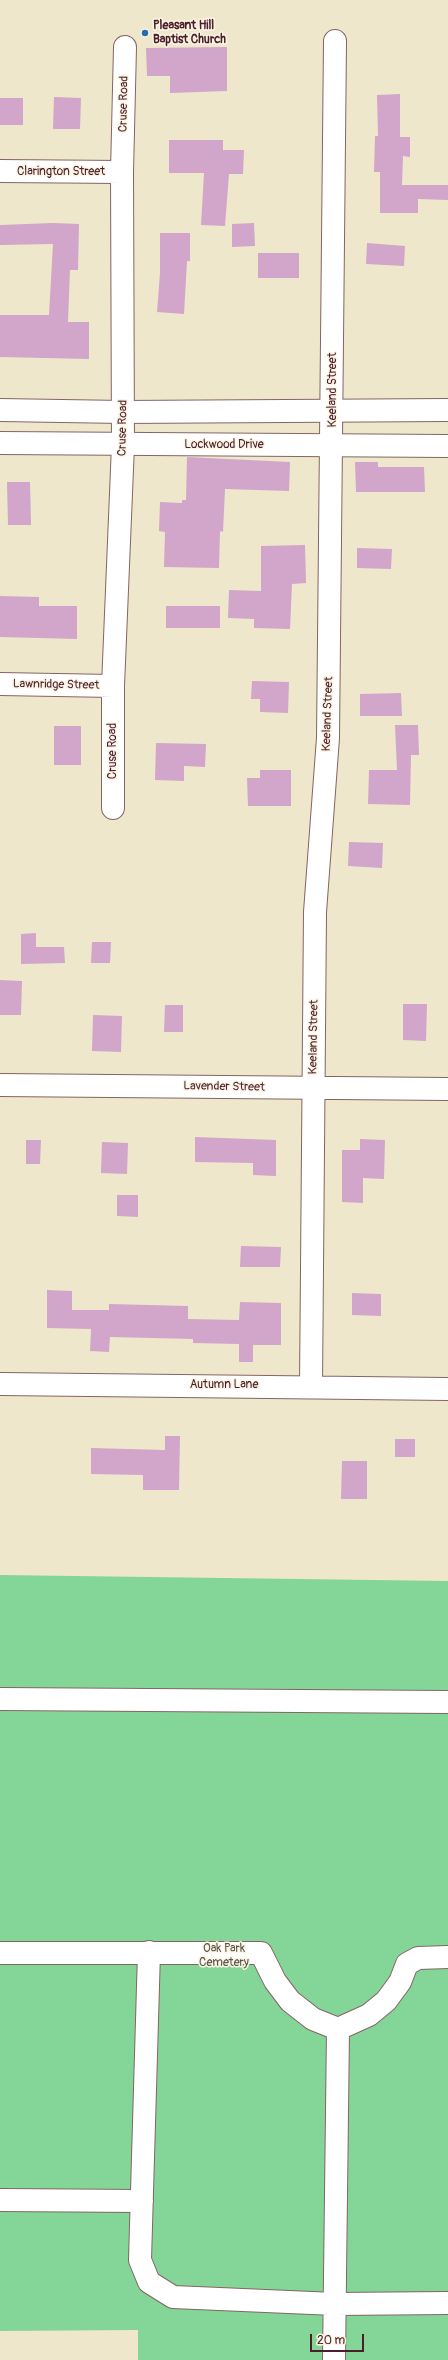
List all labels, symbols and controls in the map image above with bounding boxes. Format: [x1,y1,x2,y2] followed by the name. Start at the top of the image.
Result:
[153,19,226,47] place label: Pleasant Hill Baptist Church
[140,28,150,38] marker: Pleasant Hill Baptist Church
[116,76,132,132] street label: Cruse Road
[17,165,105,179] street label: Clarington Street
[326,353,340,427] street label: Keeland Street
[115,400,131,456] street label: Cruse Road
[184,438,264,452] street label: Lockwood Drive
[319,676,337,752] street label: Keeland Street
[13,677,99,693] street label: Lawnridge Street
[106,723,120,779] street label: Cruse Road
[306,999,322,1075] street label: Keeland Street
[183,1079,265,1095] street label: Lavender Street
[190,1378,258,1392] street label: Autumn Lane
[199,1942,249,1970] park label: Oak Park Cemetery
[312,2326,366,2352] scale bar
[317,2333,345,2348] text: 20 m

